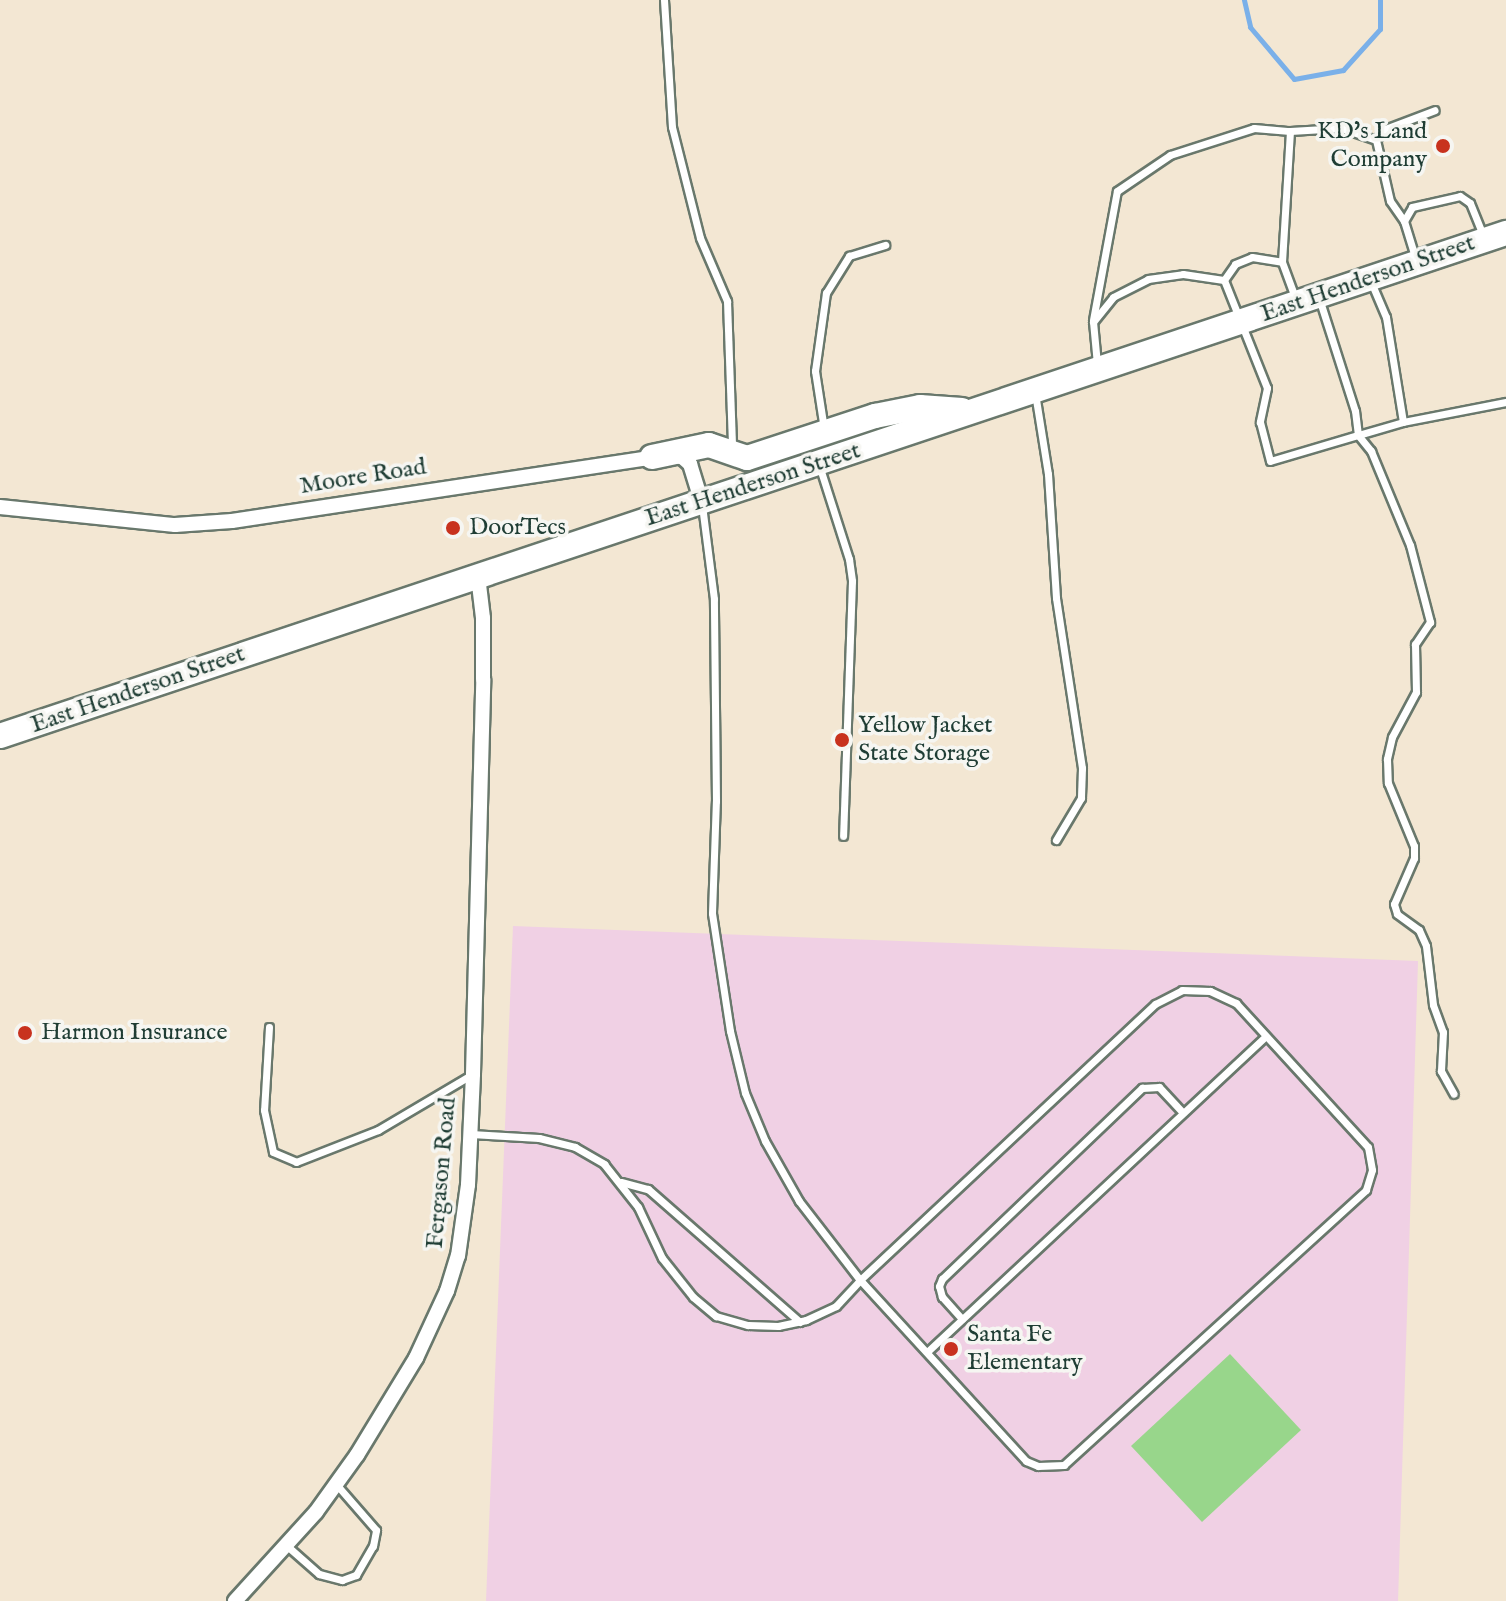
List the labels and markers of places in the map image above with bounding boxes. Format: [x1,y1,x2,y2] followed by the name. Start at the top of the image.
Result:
[1317,118,1427,174] place label: KD's Land Company
[1434,137,1452,155] marker: KD's Land Company
[469,514,566,542] place label: DoorTecs
[444,519,462,537] marker: DoorTecs
[858,712,992,768] place label: Yellow Jacket State Storage
[833,731,851,749] marker: Yellow Jacket State Storage
[41,1019,227,1047] place label: Harmon Insurance
[16,1024,34,1042] marker: Harmon Insurance
[967,1321,1083,1377] place label: Santa Fe Elementary
[942,1340,960,1358] marker: Santa Fe Elementary

